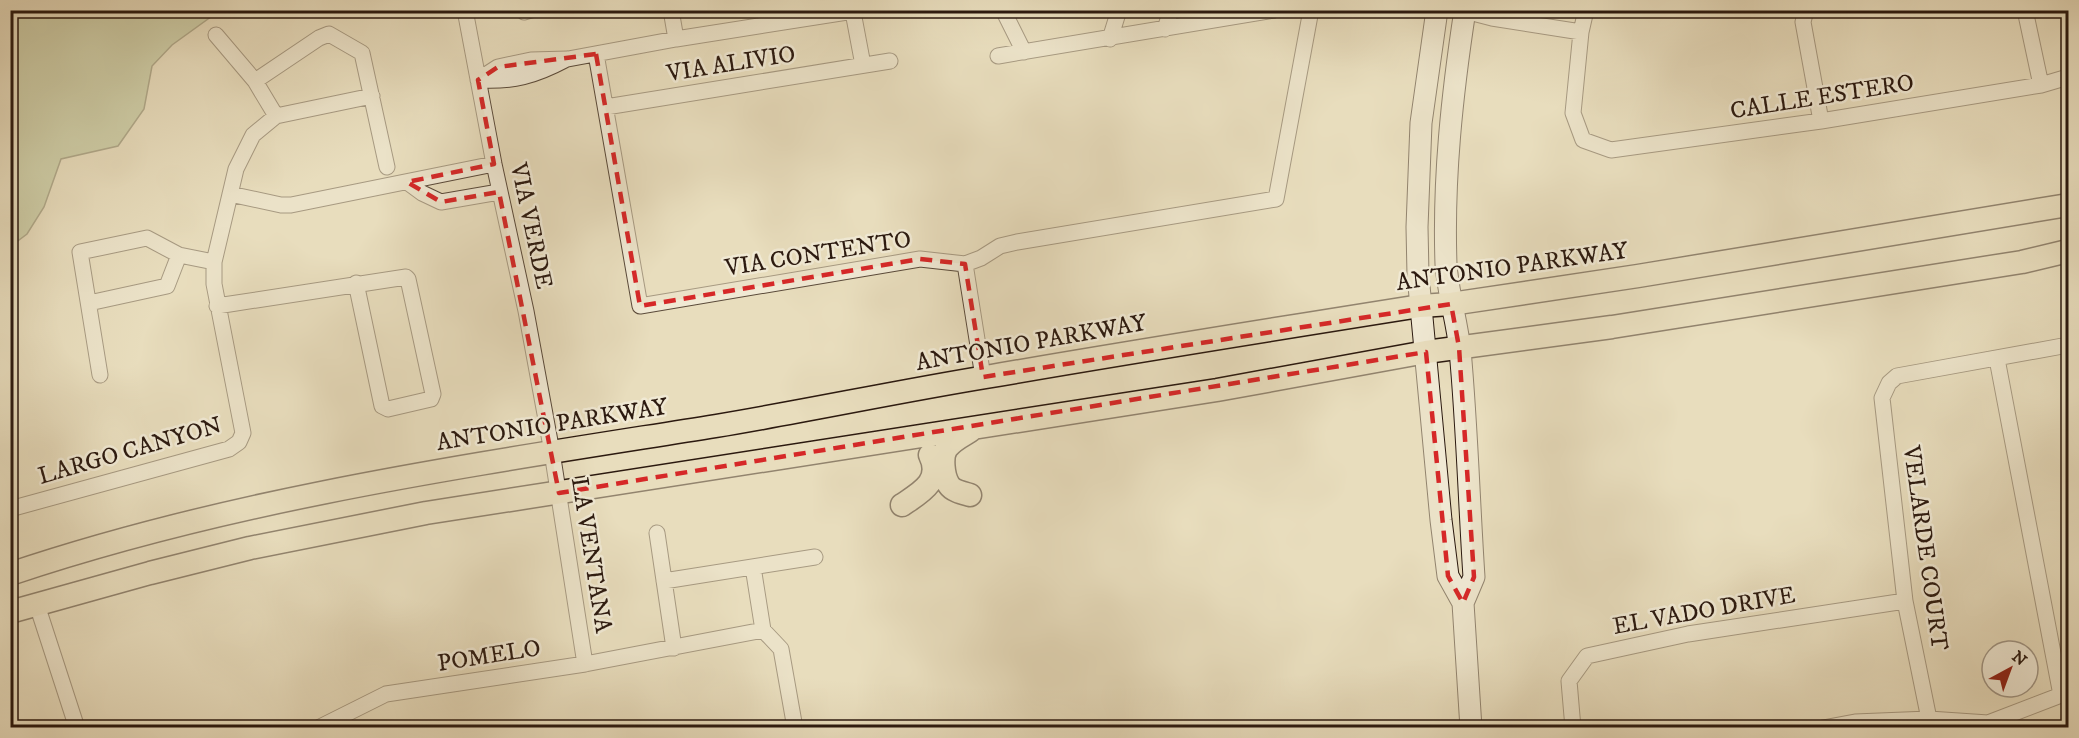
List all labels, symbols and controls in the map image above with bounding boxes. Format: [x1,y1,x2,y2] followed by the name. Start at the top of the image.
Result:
[664,39,797,89] street label: VIA ALIVIO
[1728,68,1916,126] street label: CALLE ESTERO
[503,159,559,292] street label: VIA VERDE
[722,224,913,284] street label: VIA CONTENTO
[1394,236,1631,298] street label: ANTONIO PARKWAY
[913,308,1150,378] street label: ANTONIO PARKWAY
[434,392,671,458] street label: ANTONIO PARKWAY
[35,410,225,492] street label: LARGO CANYON
[1896,443,1954,652] street label: VELARDE COURT
[564,475,618,636] street label: LA VENTANA
[1610,580,1798,642] street label: EL VADO DRIVE
[435,633,543,679] street label: POMELO
[1980,639,2040,699] north arrow
[2008,647,2031,670] text: N

